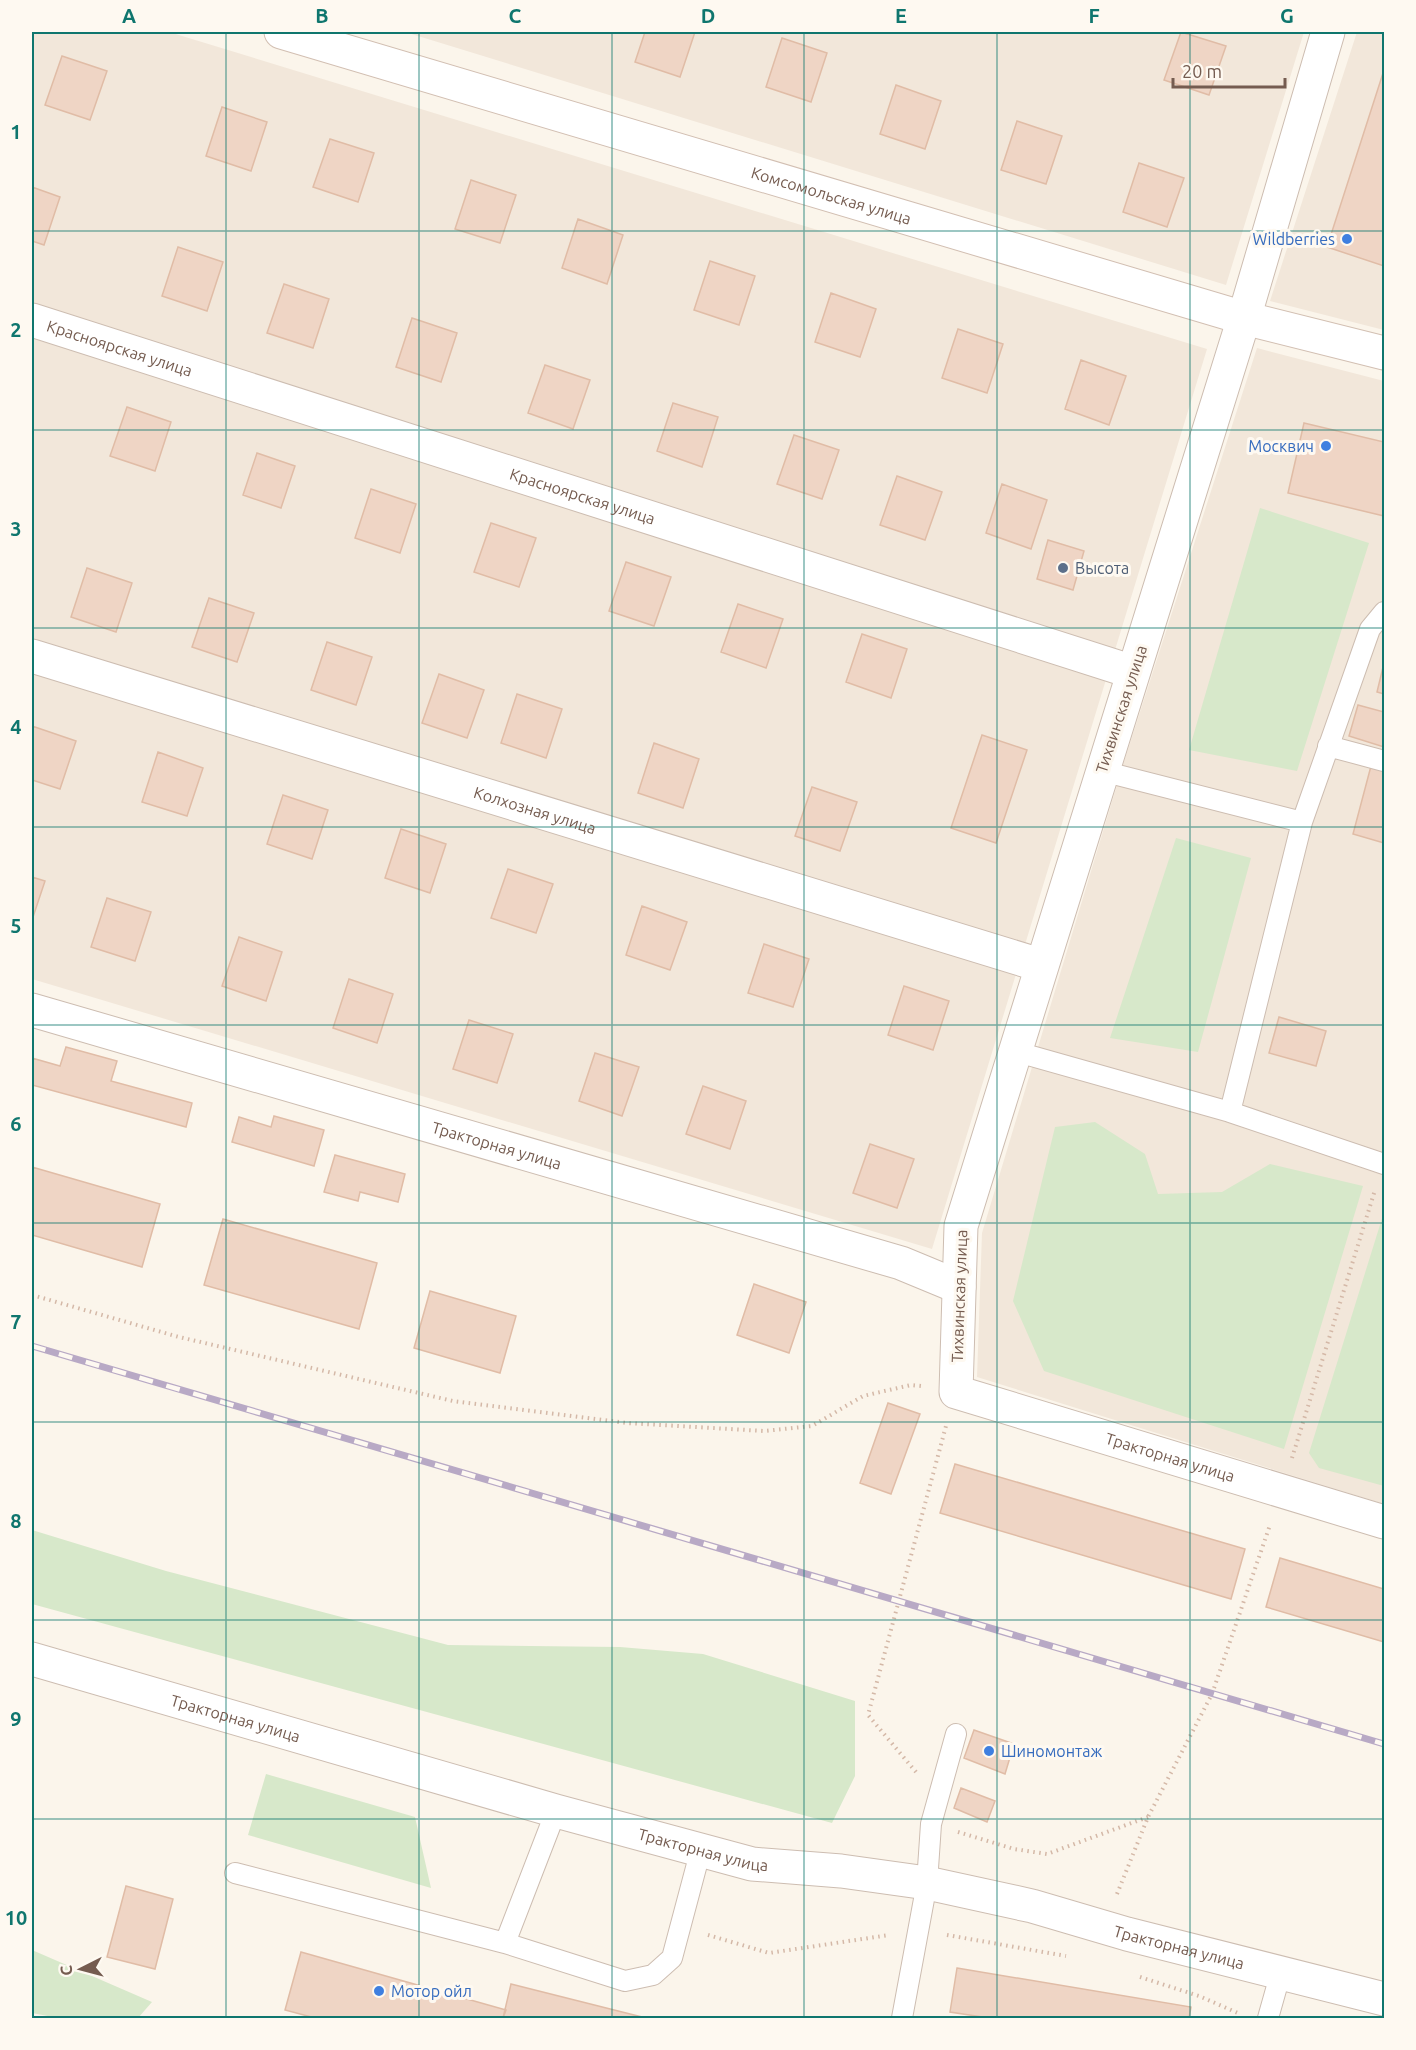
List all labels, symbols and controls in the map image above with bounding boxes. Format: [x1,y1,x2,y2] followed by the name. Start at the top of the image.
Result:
[122,4,136,27] text: A
[315,4,329,27] text: B
[509,4,522,27] text: C
[701,4,715,27] text: D
[895,4,907,27] text: E
[1088,4,1100,27] text: F
[1280,4,1294,27] text: G
[1173,51,1286,89] scale bar
[1182,61,1222,81] text: 20 m
[10,120,22,143] text: 1
[749,163,913,228] street label: Комсомольская улица
[1252,230,1335,248] place label: Wildberries
[1340,232,1354,246] marker: Wildberries
[45,316,195,380] street label: Красноярская улица
[10,318,22,341] text: 2
[1248,437,1314,455] place label: Москвич
[1319,439,1333,453] marker: Москвич
[508,464,657,528] street label: Красноярская улица
[10,517,22,540] text: 3
[1075,559,1129,577] place label: Высота
[1056,561,1070,575] marker: Высота
[1092,643,1150,775] street label: Тихвинская улица
[10,715,22,738] text: 4
[472,783,598,837] street label: Колхозная улица
[10,914,22,937] text: 5
[10,1112,22,1135] text: 6
[430,1118,564,1173] street label: Тракторная улица
[948,1229,970,1363] street label: Тихвинская улица
[10,1310,22,1333] text: 7
[1103,1429,1237,1485] street label: Тракторная улица
[10,1509,22,1532] text: 8
[169,1691,302,1745] street label: Тракторная улица
[10,1707,22,1730] text: 9
[1001,1742,1102,1760] place label: Шиномонтаж
[982,1744,996,1758] marker: Шиномонтаж
[636,1825,769,1874] street label: Тракторная улица
[5,1906,27,1929] text: 10
[1112,1922,1246,1972] street label: Тракторная улица
[51,1939,111,1999] north arrow
[57,1965,76,1977] text: С
[391,1982,472,2000] place label: Мотор ойл
[372,1984,386,1998] marker: Мотор ойл

